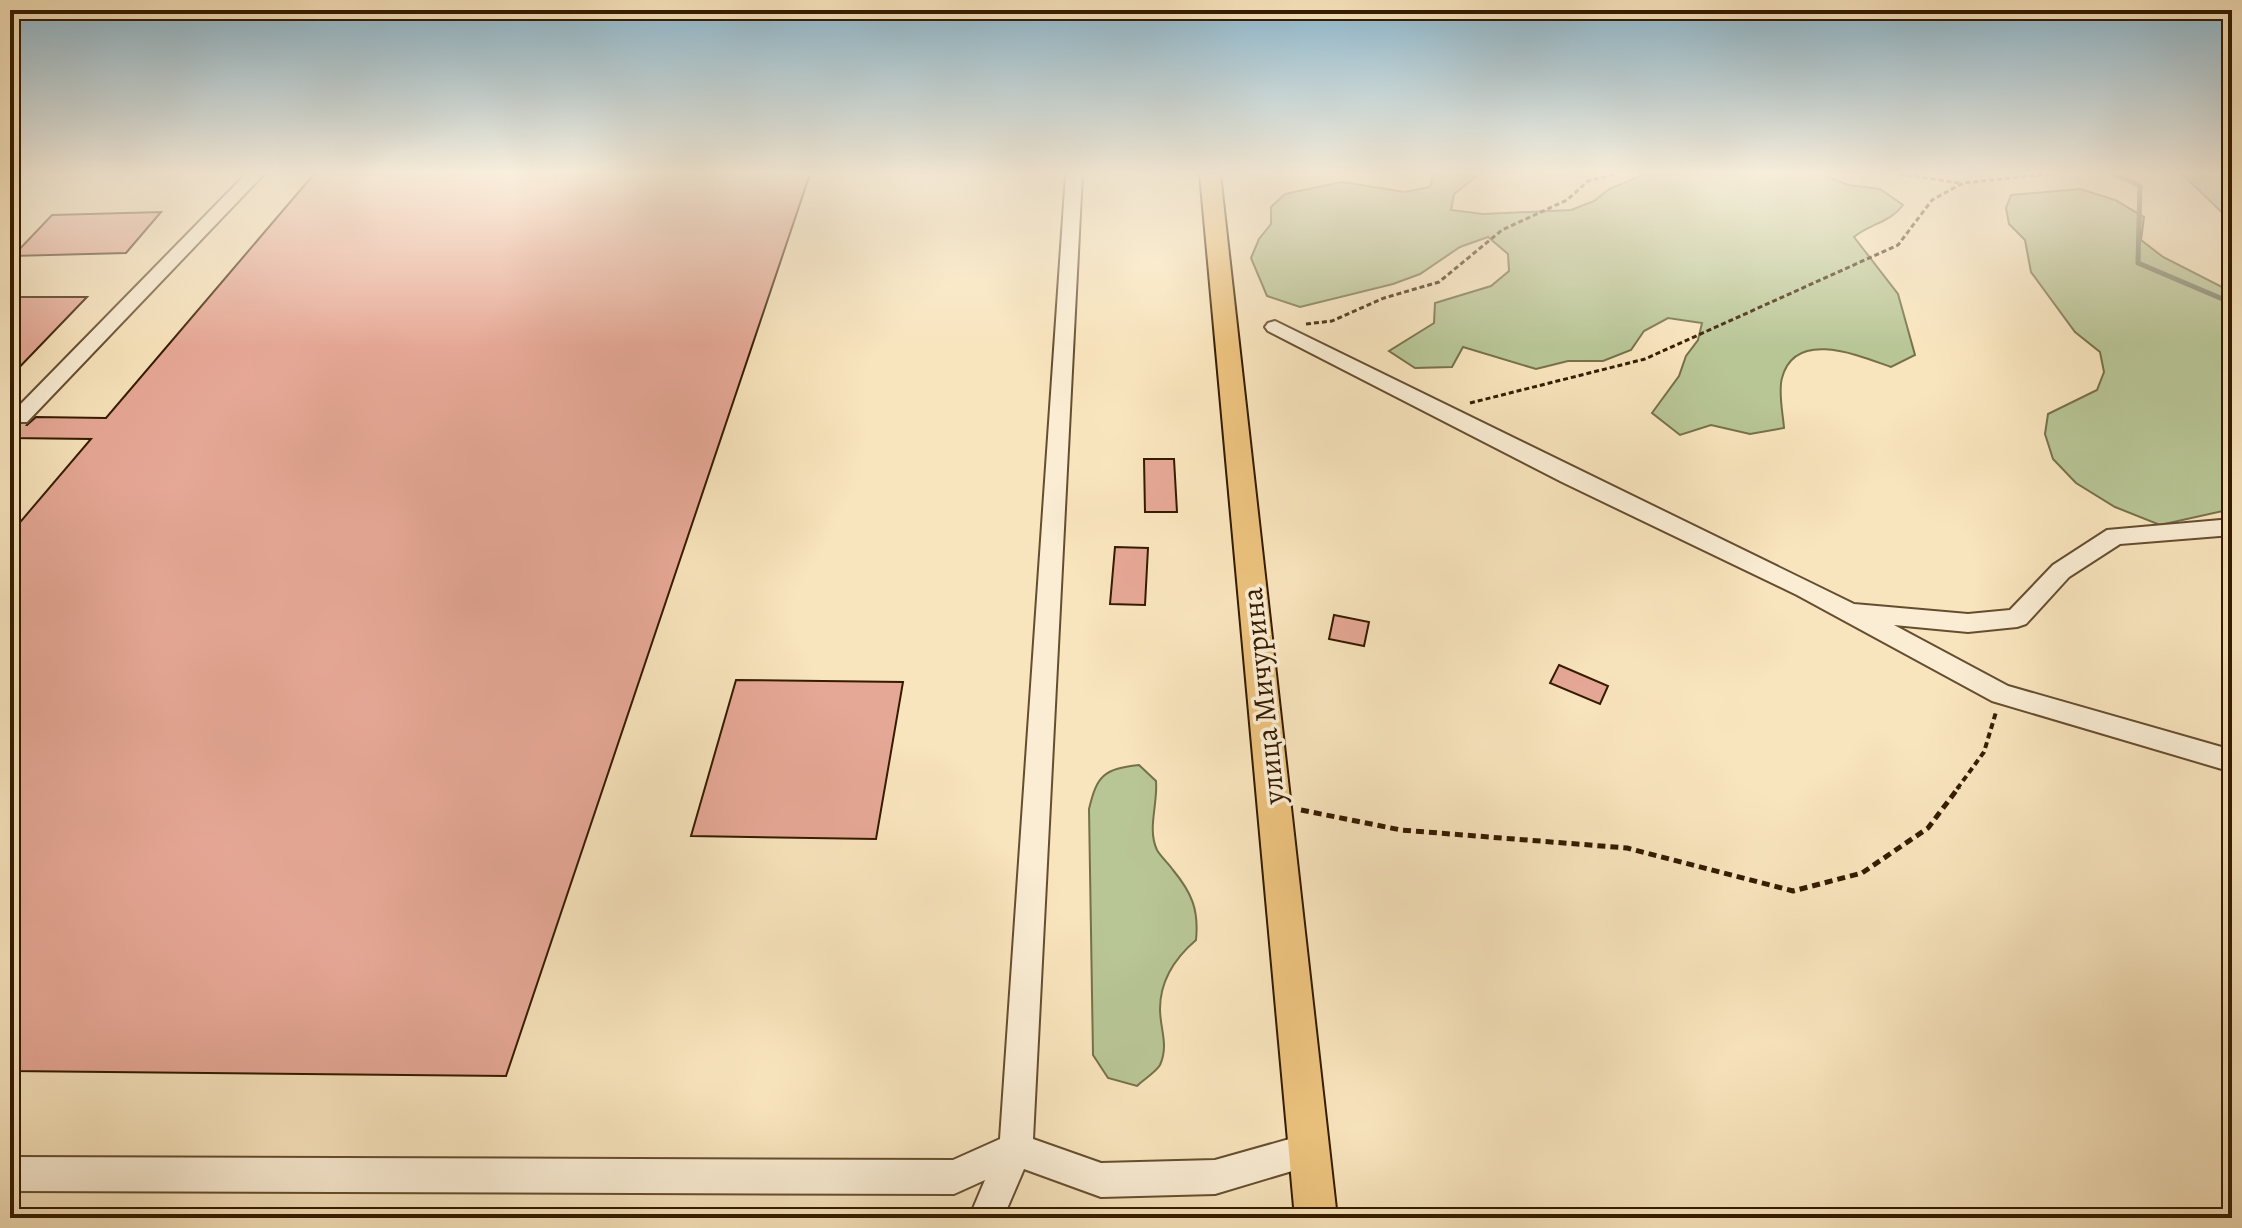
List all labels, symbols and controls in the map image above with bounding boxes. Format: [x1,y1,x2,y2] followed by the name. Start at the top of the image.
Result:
[1232,585,1294,807] street label: улица Мичурина

